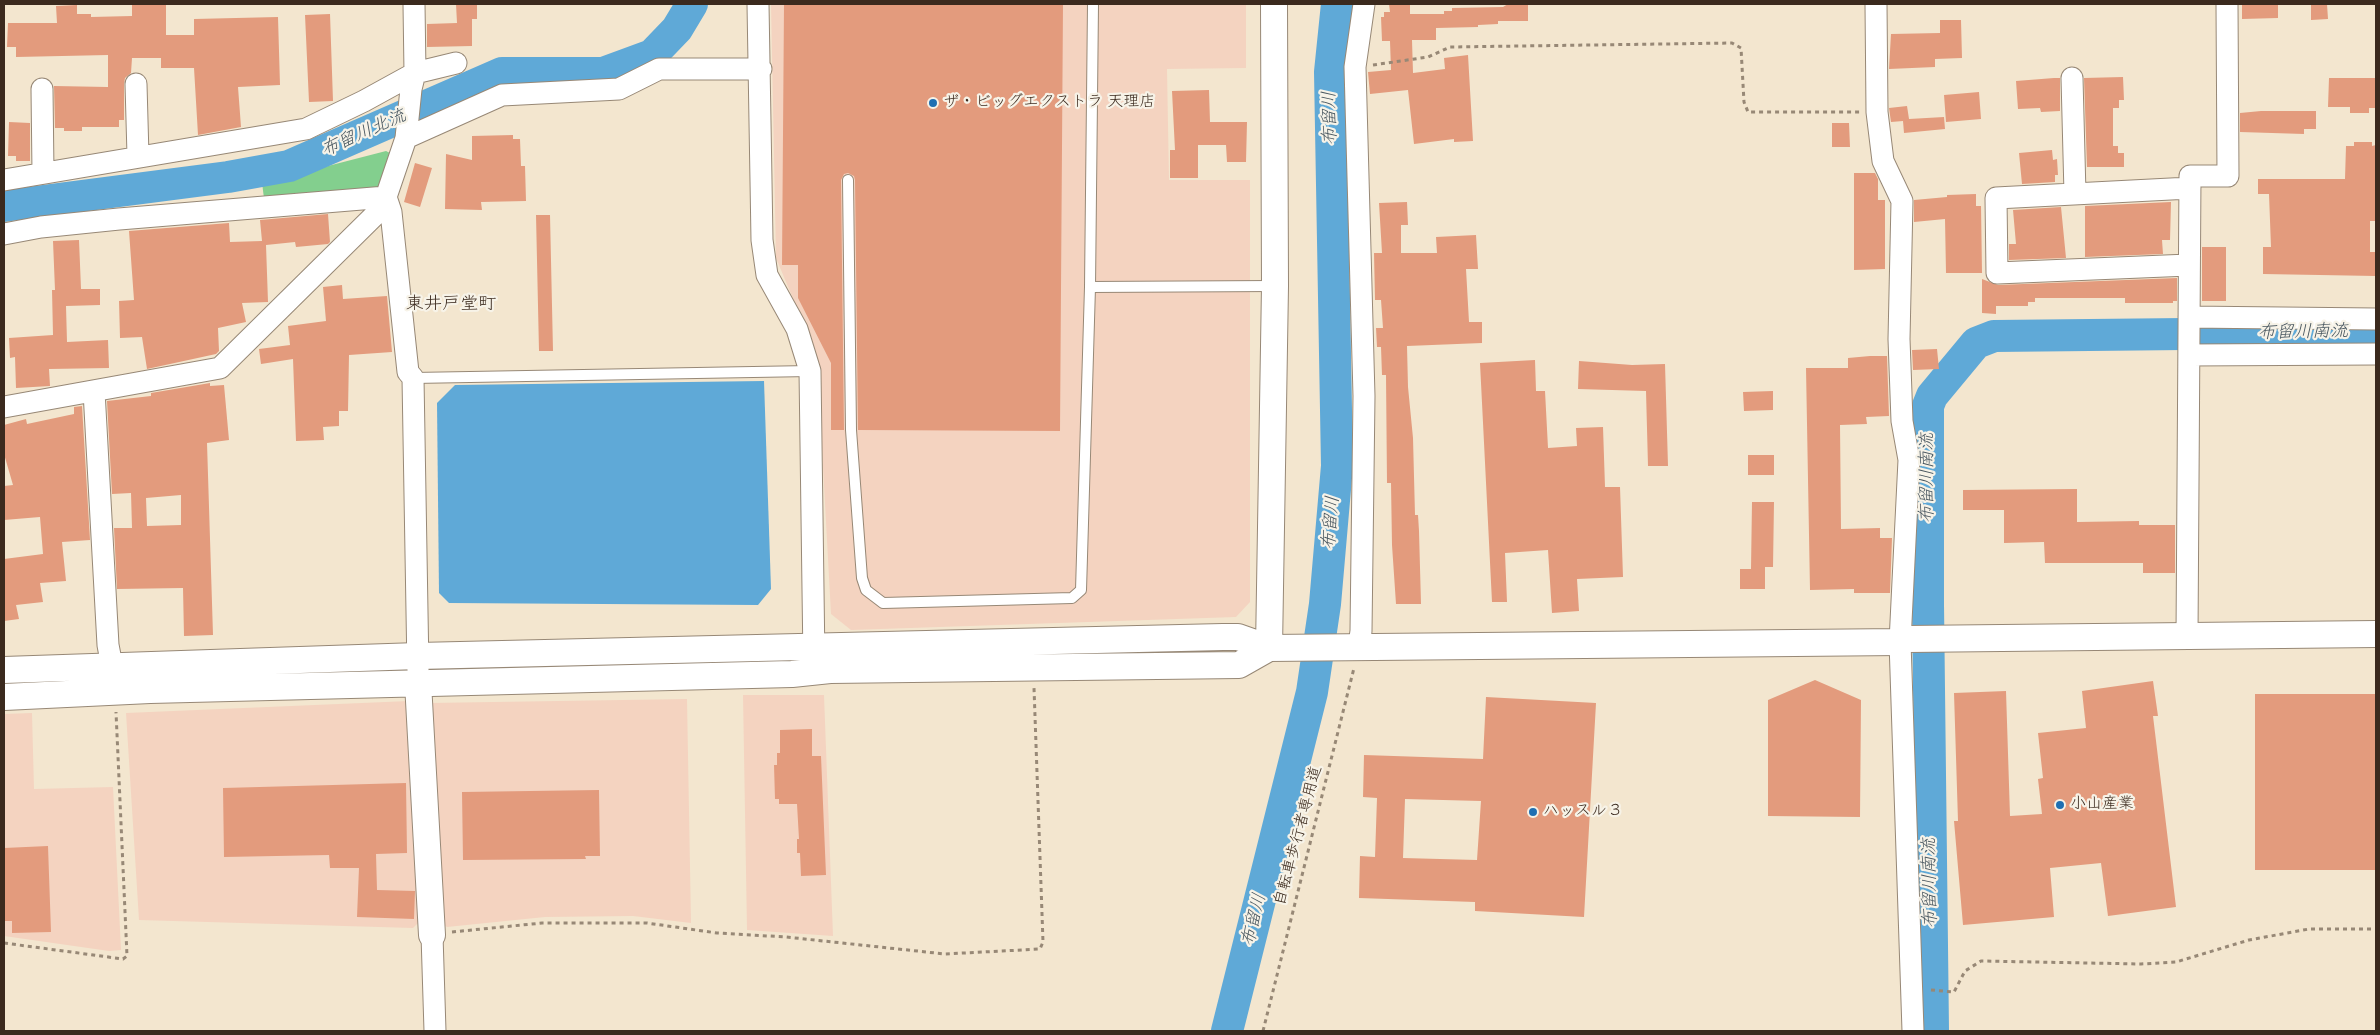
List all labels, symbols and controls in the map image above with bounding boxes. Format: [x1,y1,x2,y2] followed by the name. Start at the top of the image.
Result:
[1320,91,1342,145] water label: 布留川
[943,93,1155,113] place label: ザ・ビッグエクストラ 天理店
[927,97,939,109] marker: ザ・ビッグエクストラ 天理店
[318,106,410,162] water label: 布留川北流
[406,294,496,316] district label: 東井戸堂町
[2258,321,2348,345] water label: 布留川南流
[1917,433,1939,523] water label: 布留川南流
[1319,495,1345,551] water label: 布留川
[1271,764,1327,908] street label: 自転車歩行者専用道
[2070,795,2134,815] place label: 小山産業
[2054,799,2066,811] marker: 小山産業
[1543,802,1623,822] place label: ハッスル３
[1527,806,1539,818] marker: ハッスル３
[1919,838,1943,928] water label: 布留川南流
[1238,891,1272,949] water label: 布留川

